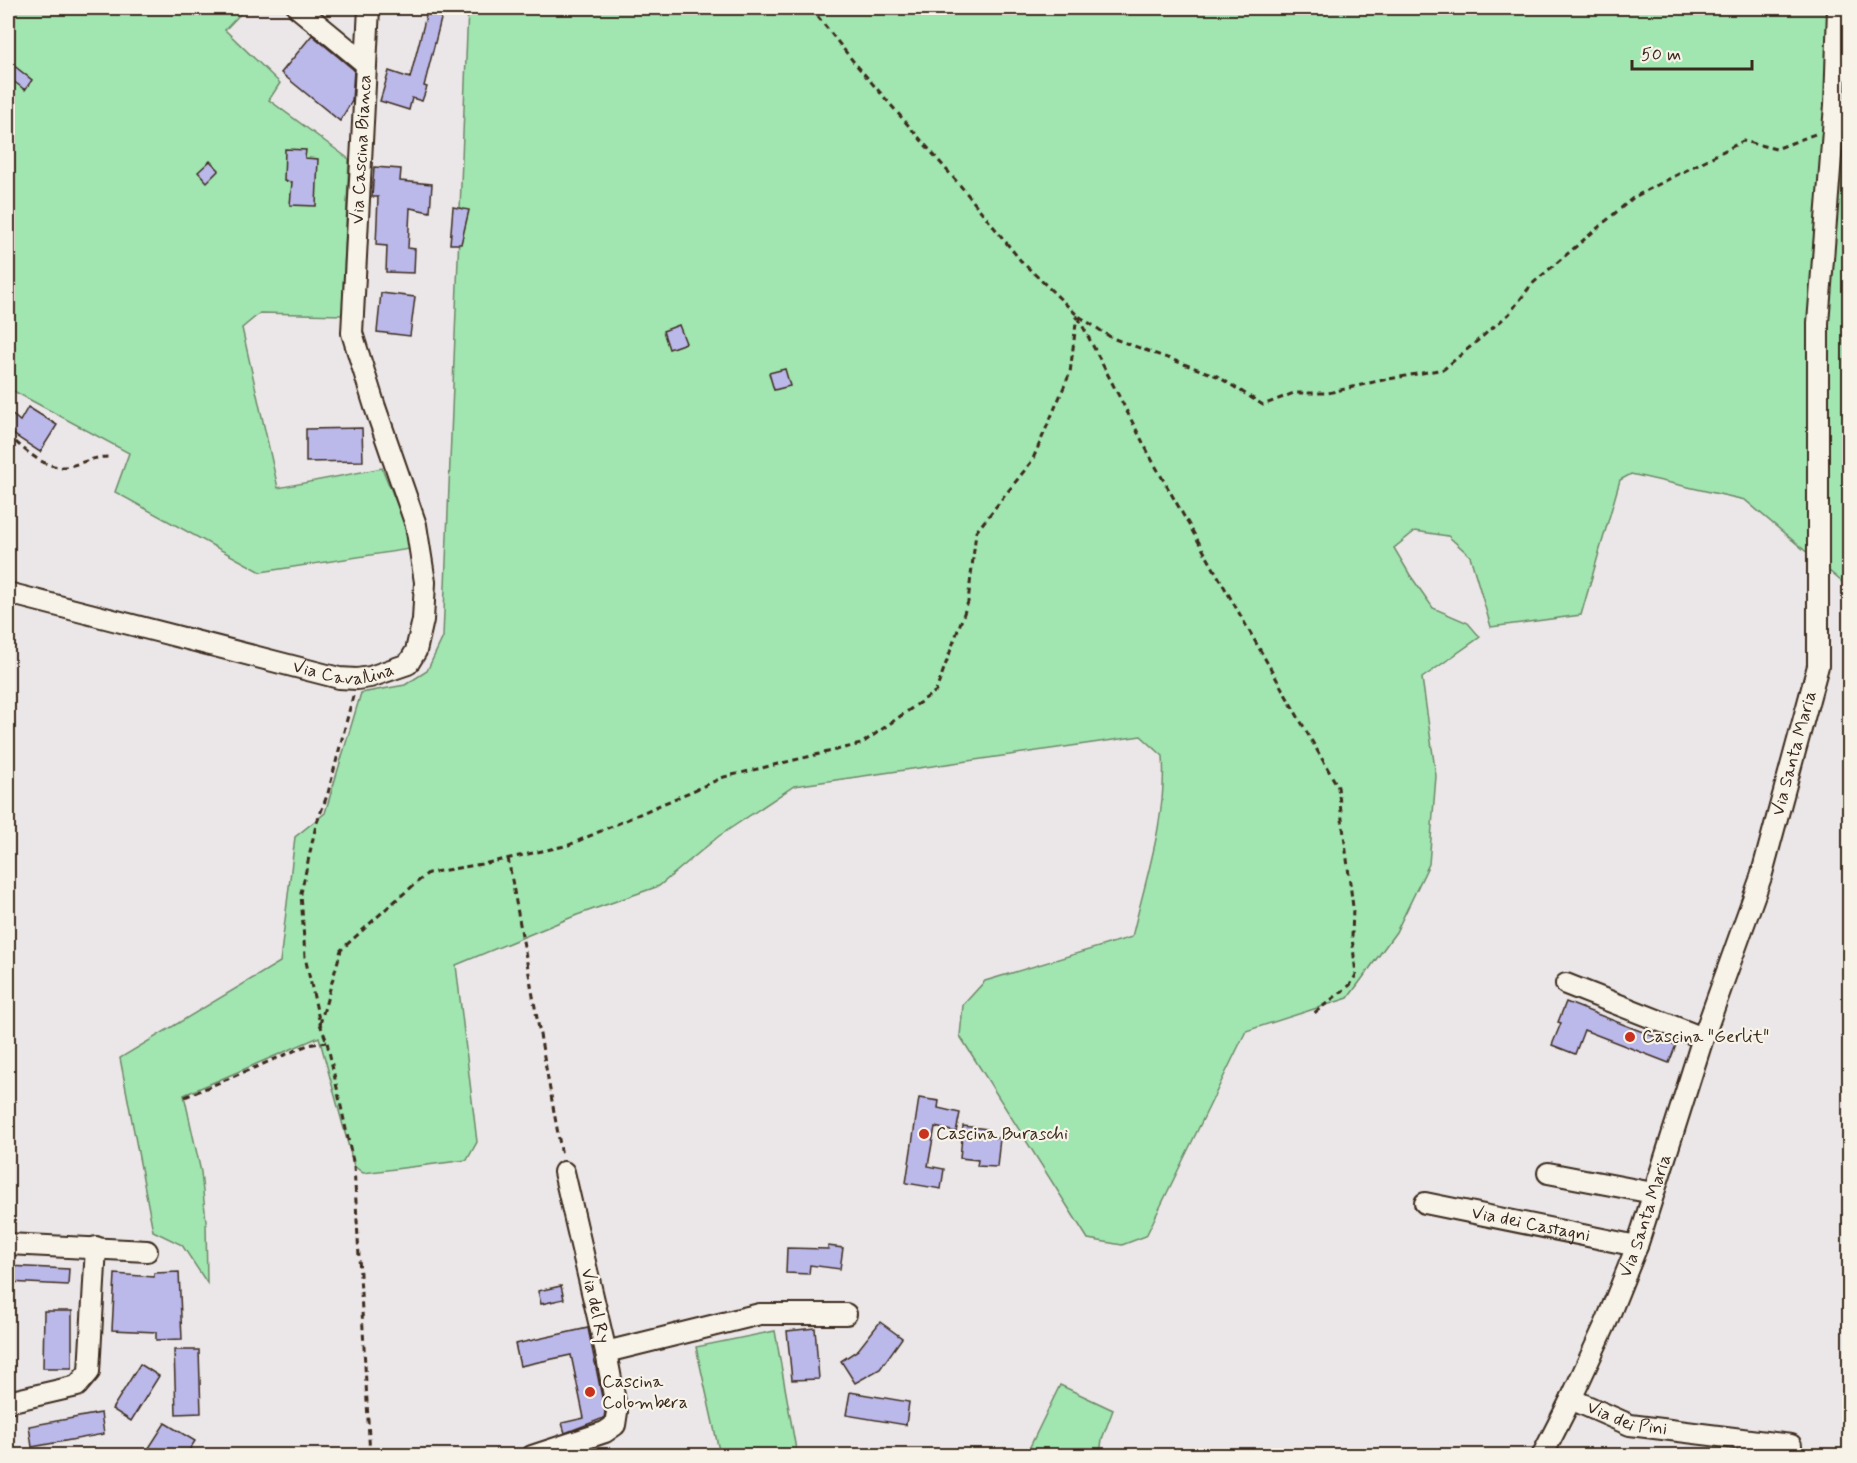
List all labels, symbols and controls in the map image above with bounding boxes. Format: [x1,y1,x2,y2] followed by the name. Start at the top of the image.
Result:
[1632,33,1752,71] scale bar
[1641,43,1681,67] text: 50 m
[346,74,377,225] street label: Via Cascina Bianca
[290,655,397,691] street label: Via Cavallina
[1766,688,1823,819] street label: Via Santa Maria
[1642,1025,1769,1049] place label: Cascina "Gerlit"
[1623,1030,1637,1044] marker: Cascina "Gerlit"
[936,1122,1068,1146] place label: Cascina Buraschi
[917,1127,931,1141] marker: Cascina Buraschi
[1614,1151,1677,1281] street label: Via Santa Maria
[1469,1201,1592,1248] street label: Via dei Castagni
[575,1266,615,1346] street label: Via del Ry
[602,1370,688,1415] place label: Cascina Colombera
[583,1385,597,1399] marker: Cascina Colombera
[1583,1395,1669,1442] street label: Via dei Pini

